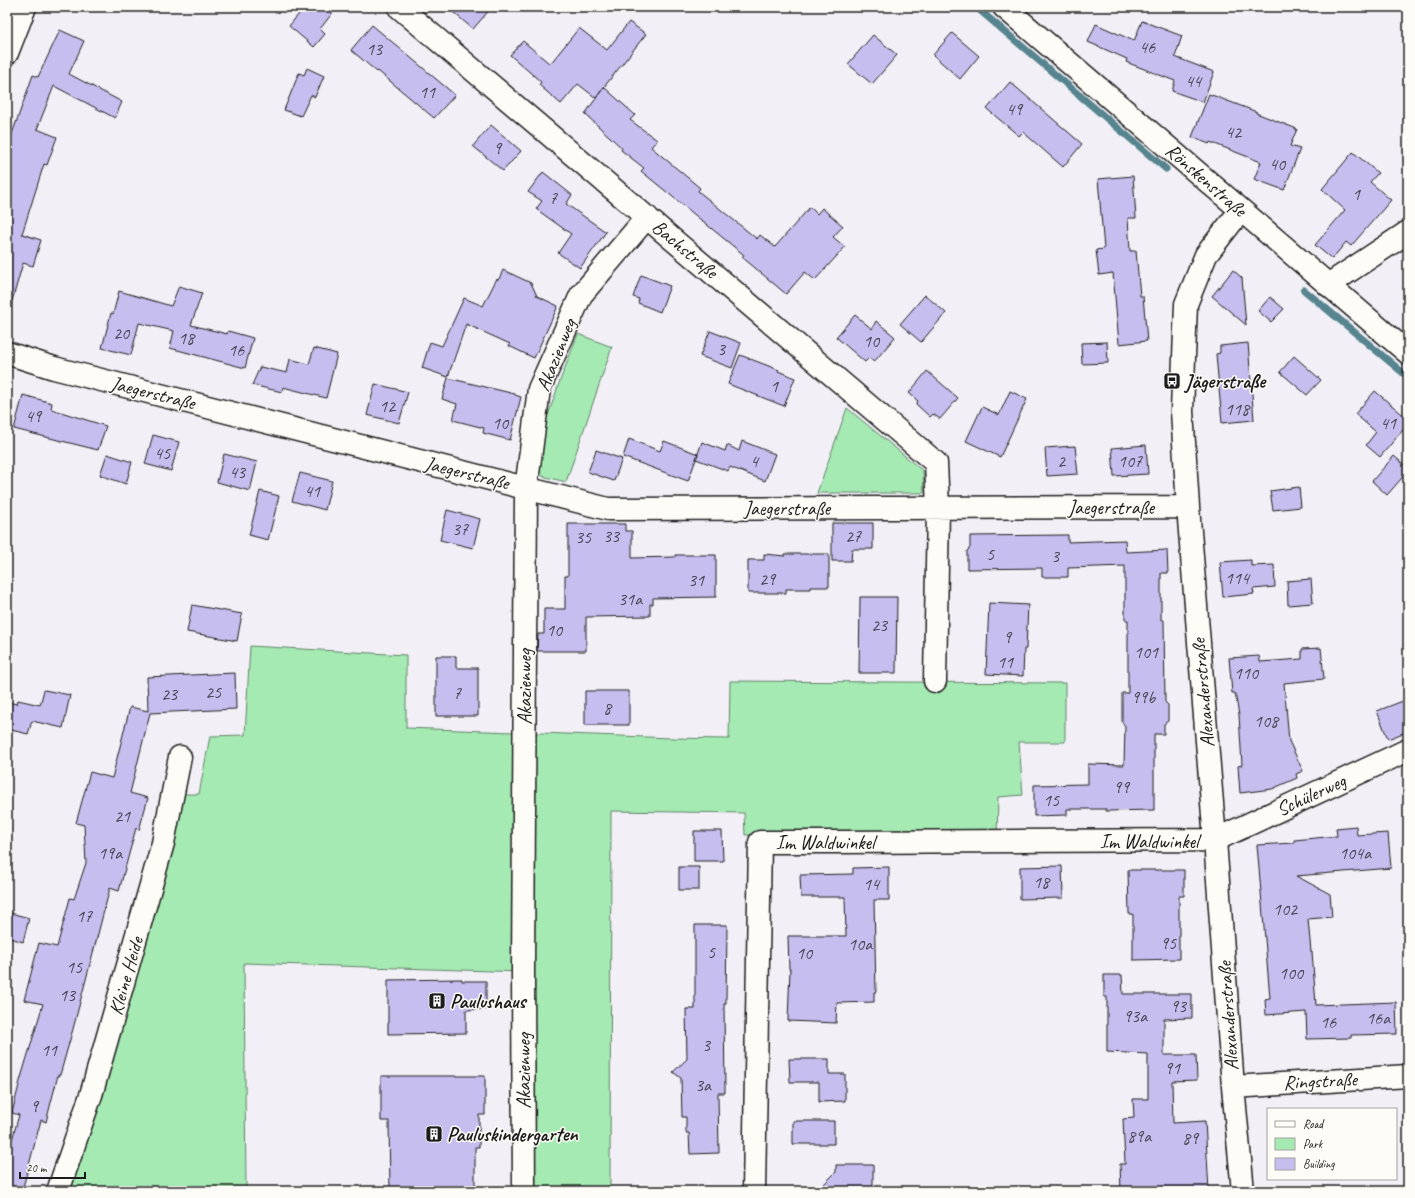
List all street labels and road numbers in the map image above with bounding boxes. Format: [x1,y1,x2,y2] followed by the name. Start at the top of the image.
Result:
[1160,138,1253,223] street label: Rönskenstraße
[647,214,724,285] street label: Bachstraße
[530,314,582,395] street label: Akazienweg
[107,370,199,416] street label: Jaegerstraße
[421,450,513,496] street label: Jaegerstraße
[1067,495,1155,520] street label: Jaegerstraße
[743,496,831,521] street label: Jaegerstraße
[1186,636,1220,748] street label: Alexanderstraße
[512,647,537,725] street label: Akazienweg
[1272,768,1351,822] street label: Schülerweg
[1100,829,1202,854] street label: Im Waldwinkel
[776,830,878,855] street label: Im Waldwinkel
[103,933,149,1018] street label: Kleine Heide
[1212,959,1244,1071] street label: Alexanderstraße
[511,1031,536,1109] street label: Akazienweg
[1283,1067,1359,1095] street label: Ringstraße

